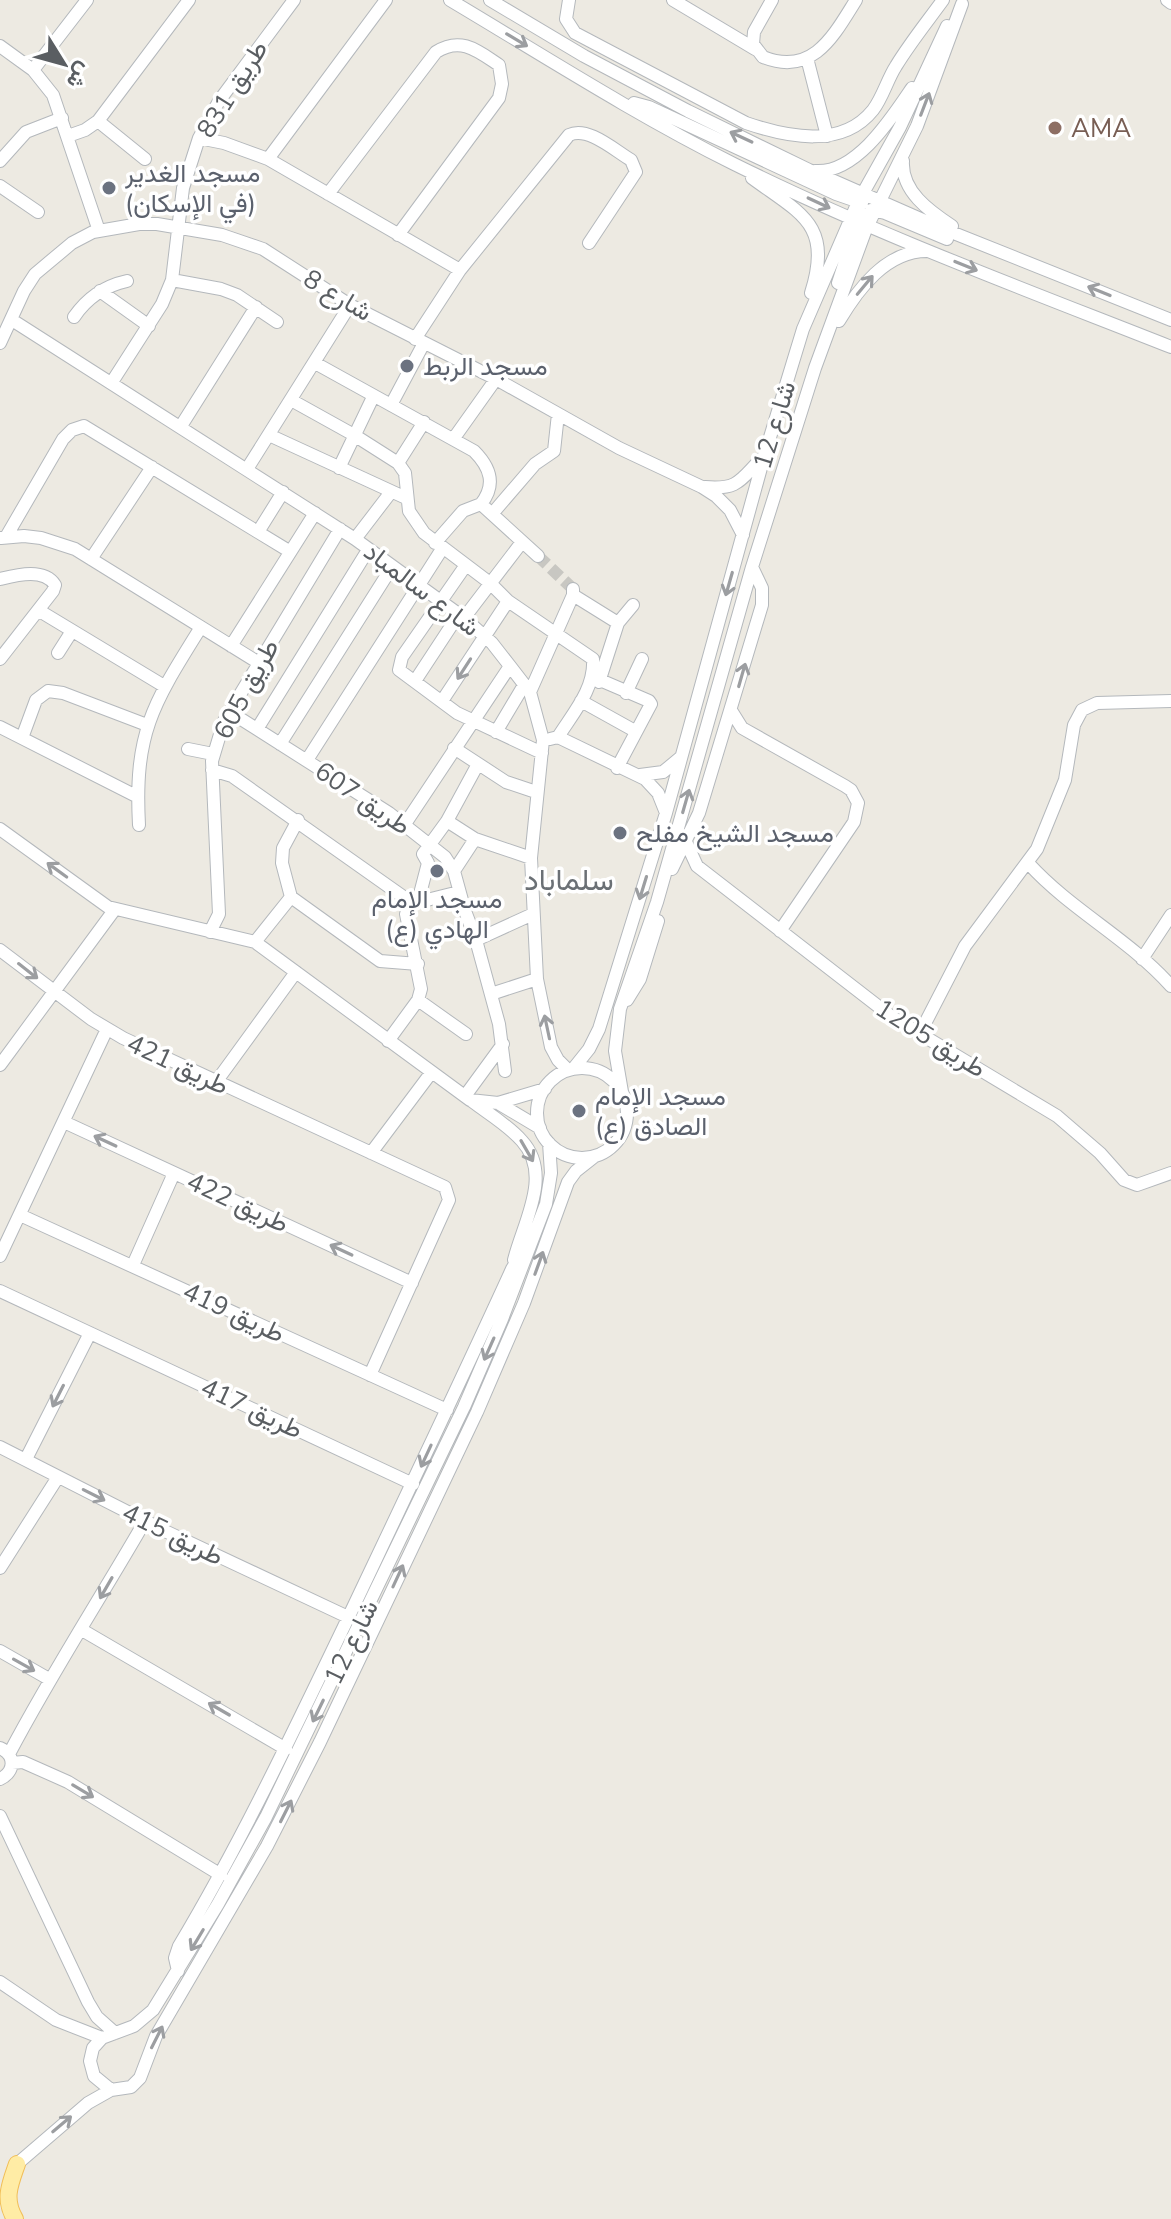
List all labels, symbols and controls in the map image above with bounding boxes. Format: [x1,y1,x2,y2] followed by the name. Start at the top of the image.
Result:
[24,24,104,104] north arrow
[505,32,528,48] one-way arrow
[189,34,276,145] street label: طريق 831
[59,56,99,95] text: ش
[919,92,933,117] one-way arrow
[1071,111,1131,146] place label: AMA
[1046,119,1064,137] marker: AMA
[730,129,754,144] one-way arrow
[124,156,260,224] place label: مسجد الغدير (في الإسكان)
[100,179,118,197] marker: مسجد الغدير (في الإسكان)
[807,196,831,211] one-way arrow
[953,260,978,274] one-way arrow
[297,261,379,330] street label: شارع 8
[856,275,874,296] one-way arrow
[1087,283,1112,297] one-way arrow
[423,349,548,384] place label: مسجد الربط
[398,357,416,375] marker: مسجد الربط
[745,377,804,473] street label: شارع 12
[356,534,487,645] street label: شارع سالمباد
[721,570,736,596] one-way arrow
[205,633,287,745] street label: طريق 605
[455,657,472,679] one-way arrow
[736,663,750,688] one-way arrow
[308,754,418,843] street label: طريق 607
[679,789,694,815] one-way arrow
[636,816,834,851] place label: مسجد الشيخ مفلح
[611,824,629,842] marker: مسجد الشيخ مفلح
[524,860,614,901] district label: سلماباد
[46,862,68,879] one-way arrow
[428,862,446,880] marker: مسجد الإمام الهادي (ع)
[635,874,650,900] one-way arrow
[372,882,502,950] place label: مسجد الإمام الهادي (ع)
[17,963,38,980] one-way arrow
[869,991,993,1086] street label: طريق 1205
[539,1015,554,1041] one-way arrow
[121,1026,234,1103] street label: طريق 421
[595,1079,726,1144] place label: مسجد الإمام الصادق (ع)
[570,1102,588,1120] marker: مسجد الإمام الصادق (ع)
[93,1133,117,1148] one-way arrow
[519,1139,535,1162] one-way arrow
[181,1164,294,1241] street label: طريق 422
[329,1242,353,1257] one-way arrow
[533,1251,547,1276] one-way arrow
[177,1274,290,1351] street label: طريق 419
[481,1337,496,1361] one-way arrow
[195,1370,308,1447] street label: طريق 417
[50,1384,66,1408] one-way arrow
[418,1444,433,1468] one-way arrow
[82,1488,106,1503] one-way arrow
[116,1495,229,1574] street label: طريق 415
[391,1564,406,1588] one-way arrow
[98,1576,114,1599] one-way arrow
[316,1594,387,1690] street label: شارع 12
[12,1658,36,1673] one-way arrow
[310,1698,325,1722] one-way arrow
[208,1701,231,1717] one-way arrow
[71,1783,94,1799] one-way arrow
[278,1799,294,1823] one-way arrow
[188,1928,204,1951] one-way arrow
[149,2025,165,2049] one-way arrow
[51,2115,71,2133] one-way arrow

